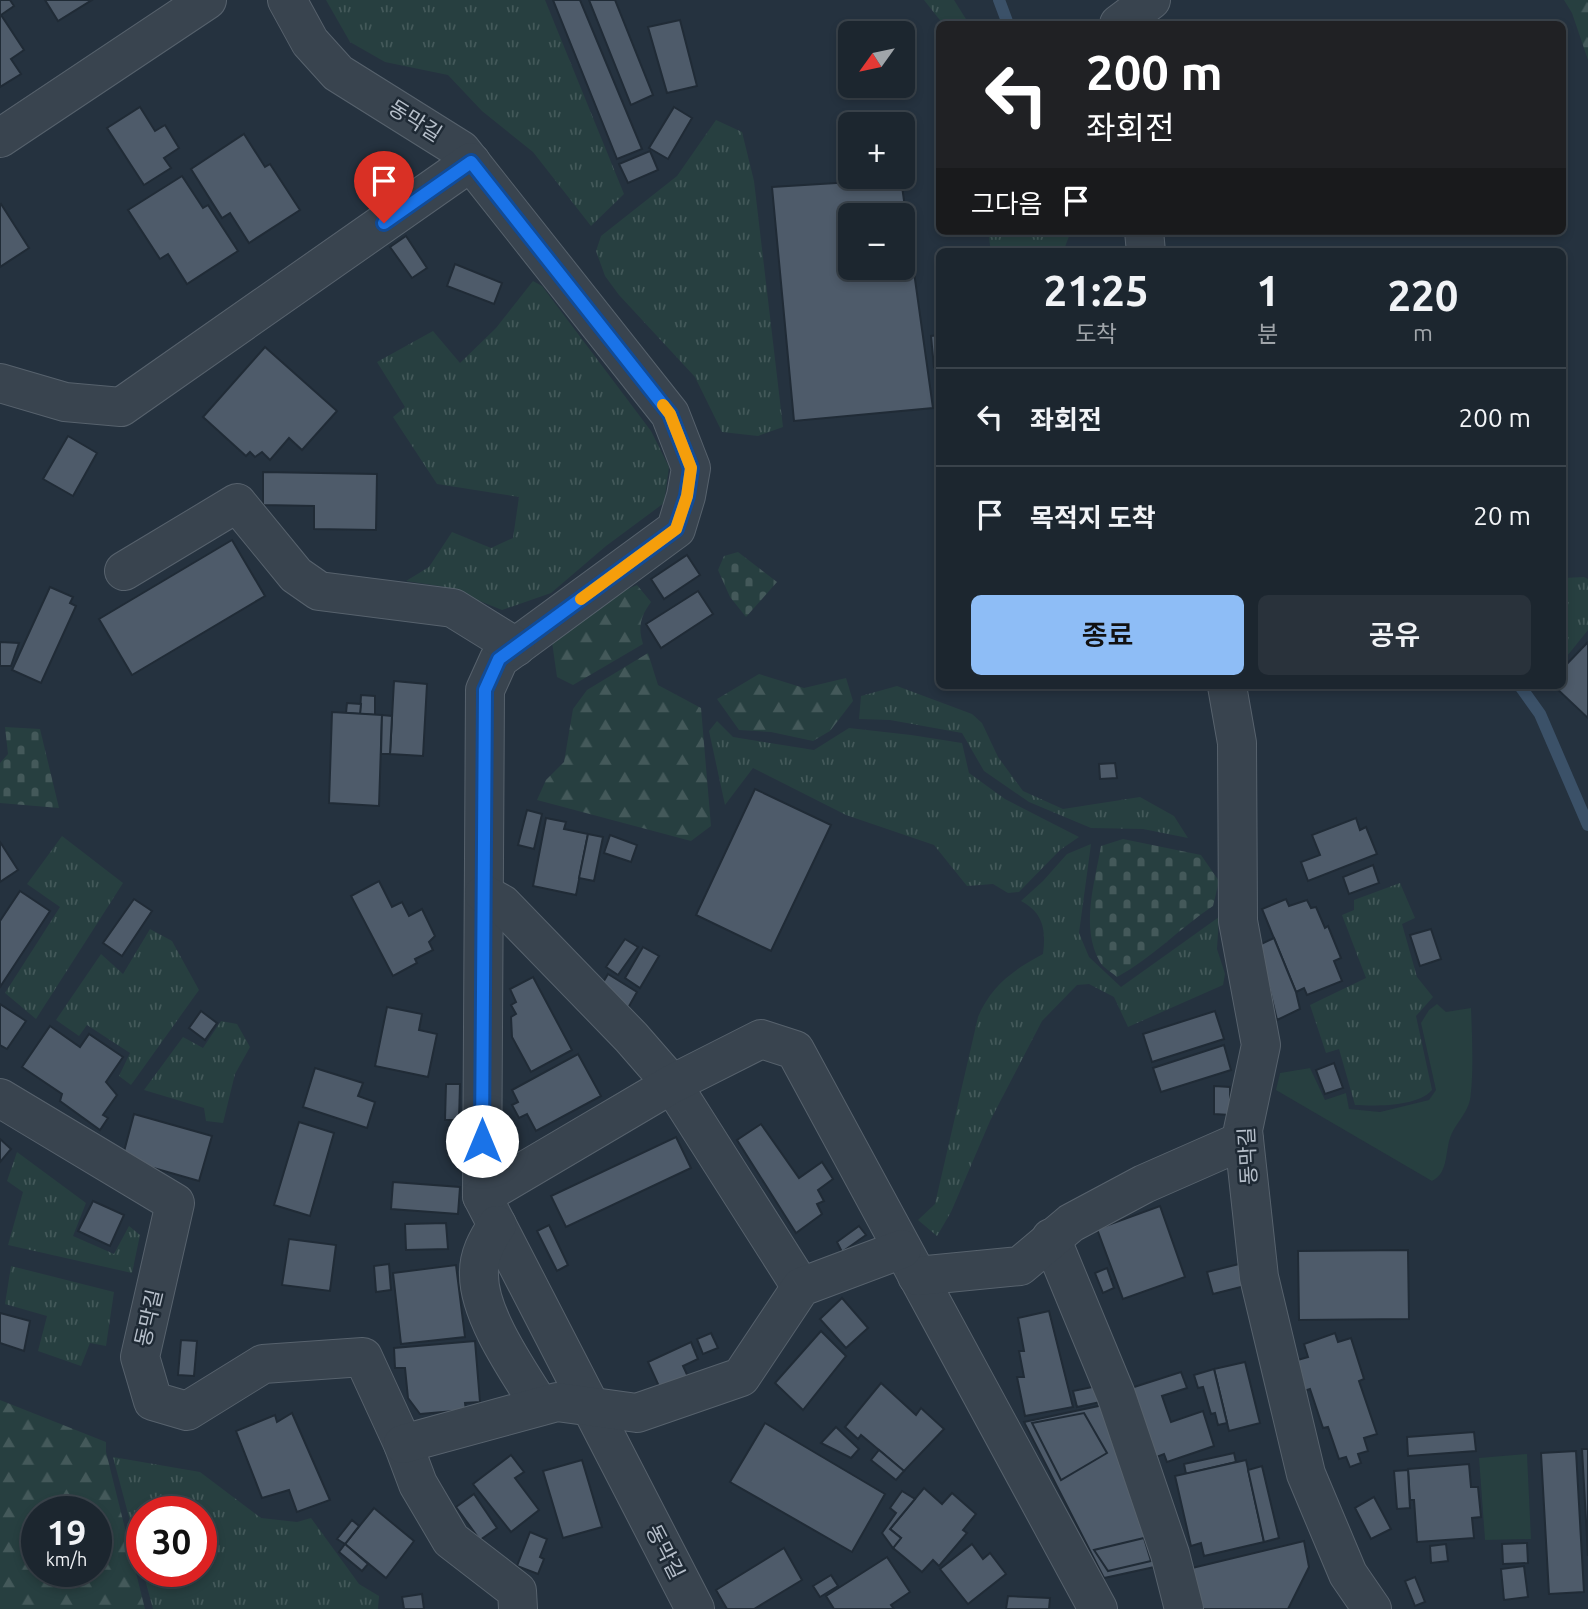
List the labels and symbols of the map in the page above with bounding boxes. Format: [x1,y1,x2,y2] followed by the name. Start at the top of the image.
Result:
[838,21,915,98] north arrow
[385,95,446,146] street label: 동막길
[354,151,414,223] pin
[445,1104,519,1178] position arrow
[1234,1126,1261,1186] street label: 동막길
[130,1287,166,1349] street label: 동막길
[126,1496,217,1587] speed limit sign: 30
[642,1520,690,1583] street label: 동막길

